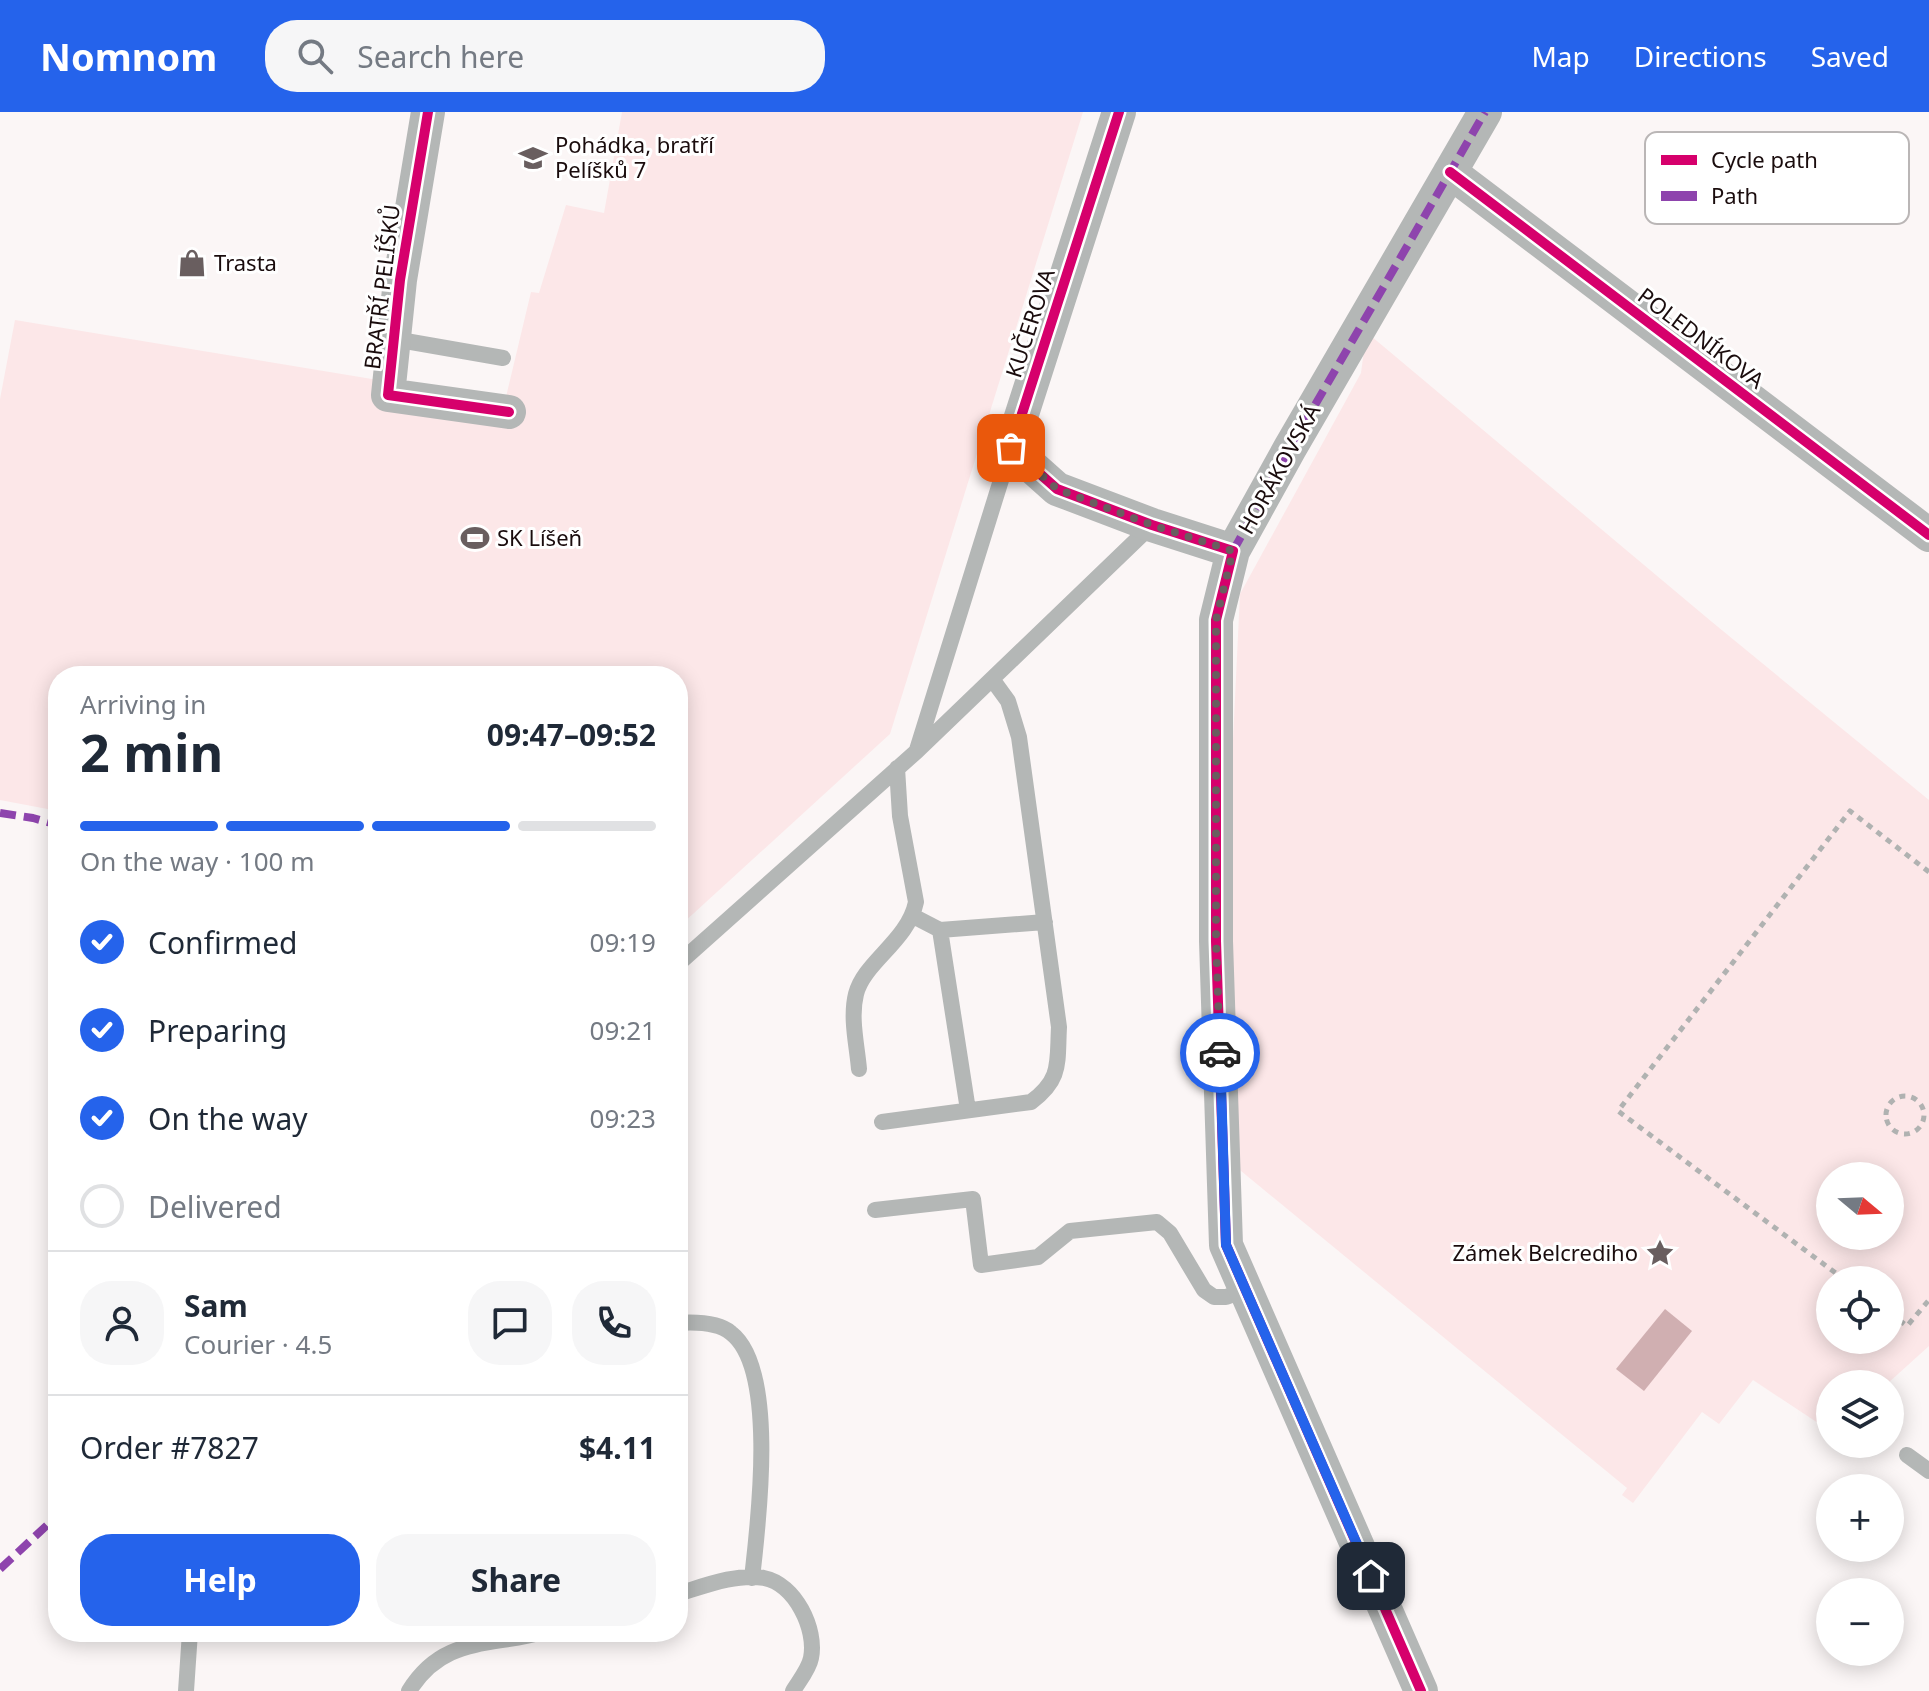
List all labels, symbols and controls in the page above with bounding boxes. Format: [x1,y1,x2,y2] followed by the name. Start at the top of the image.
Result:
[265,20,825,92] search box
[40,30,217,82] text: Nomnom
[293,34,337,78] icon: search
[357,36,524,77] text: Search here
[1531,37,1590,75] text: Map
[1634,37,1767,75] text: Directions
[1811,37,1889,75] text: Saved
[555,129,715,184] place label: Pohádka, bratří Pelíšků 7
[1645,132,1909,224] legend
[518,143,548,173] school or university icon: Pohádka, bratří Pelíšků 7
[1711,144,1818,174] text: Cycle path
[1711,180,1758,210] text: Path
[356,203,406,371] street label: BRATŘÍ PELÍŠKŮ
[214,247,277,277] place label: Trasta
[177,248,207,278] shop icon: Trasta
[997,263,1061,381] street label: KUČEROVA
[1632,280,1772,395] street label: POLEDNÍKOVA
[1230,397,1327,539] street label: HORÁKOVSKÁ
[977,414,1045,482] pin
[989,426,1033,470] icon: bag
[497,522,582,552] place label: SK Líšeň
[460,523,490,553] sports icon: SK Líšeň
[80,686,206,722] text: Arriving in
[487,714,656,755] text: 09:47–09:52
[80,716,223,787] text: 2 min
[80,843,314,879] text: On the way · 100 m
[80,920,124,964] icon: check
[148,922,298,963] text: Confirmed
[590,924,656,960] text: 09:19
[80,1008,124,1052] icon: check
[148,1010,287,1051] text: Preparing
[590,1012,656,1048] text: 09:21
[1180,1013,1260,1093] courier
[1198,1031,1242,1075] icon: car
[80,1096,124,1140] icon: check
[148,1098,308,1139] text: On the way
[590,1100,656,1136] text: 09:23
[1816,1162,1904,1250] north arrow
[1816,1162,1904,1666] map controls
[148,1186,282,1227] text: Delivered
[1453,1237,1638,1267] place label: Zámek Belcrediho
[1645,1238,1675,1268] place icon: Zámek Belcrediho
[1816,1266,1904,1354] button: locate
[80,1281,164,1365] button: person
[468,1281,552,1365] button: chat
[572,1281,656,1365] button: phone
[184,1285,248,1326] text: Sam
[184,1326,332,1362] text: Courier · 4.5
[1816,1370,1904,1458] button: layers
[80,1427,259,1468] text: Order #7827
[579,1427,656,1468] text: $4.11
[1816,1474,1904,1562] button: +
[80,1534,360,1626] button: Help
[376,1534,656,1626] button: Share
[1337,1542,1405,1610] pin
[1349,1554,1393,1598] icon: home
[1816,1578,1904,1666] button: −

